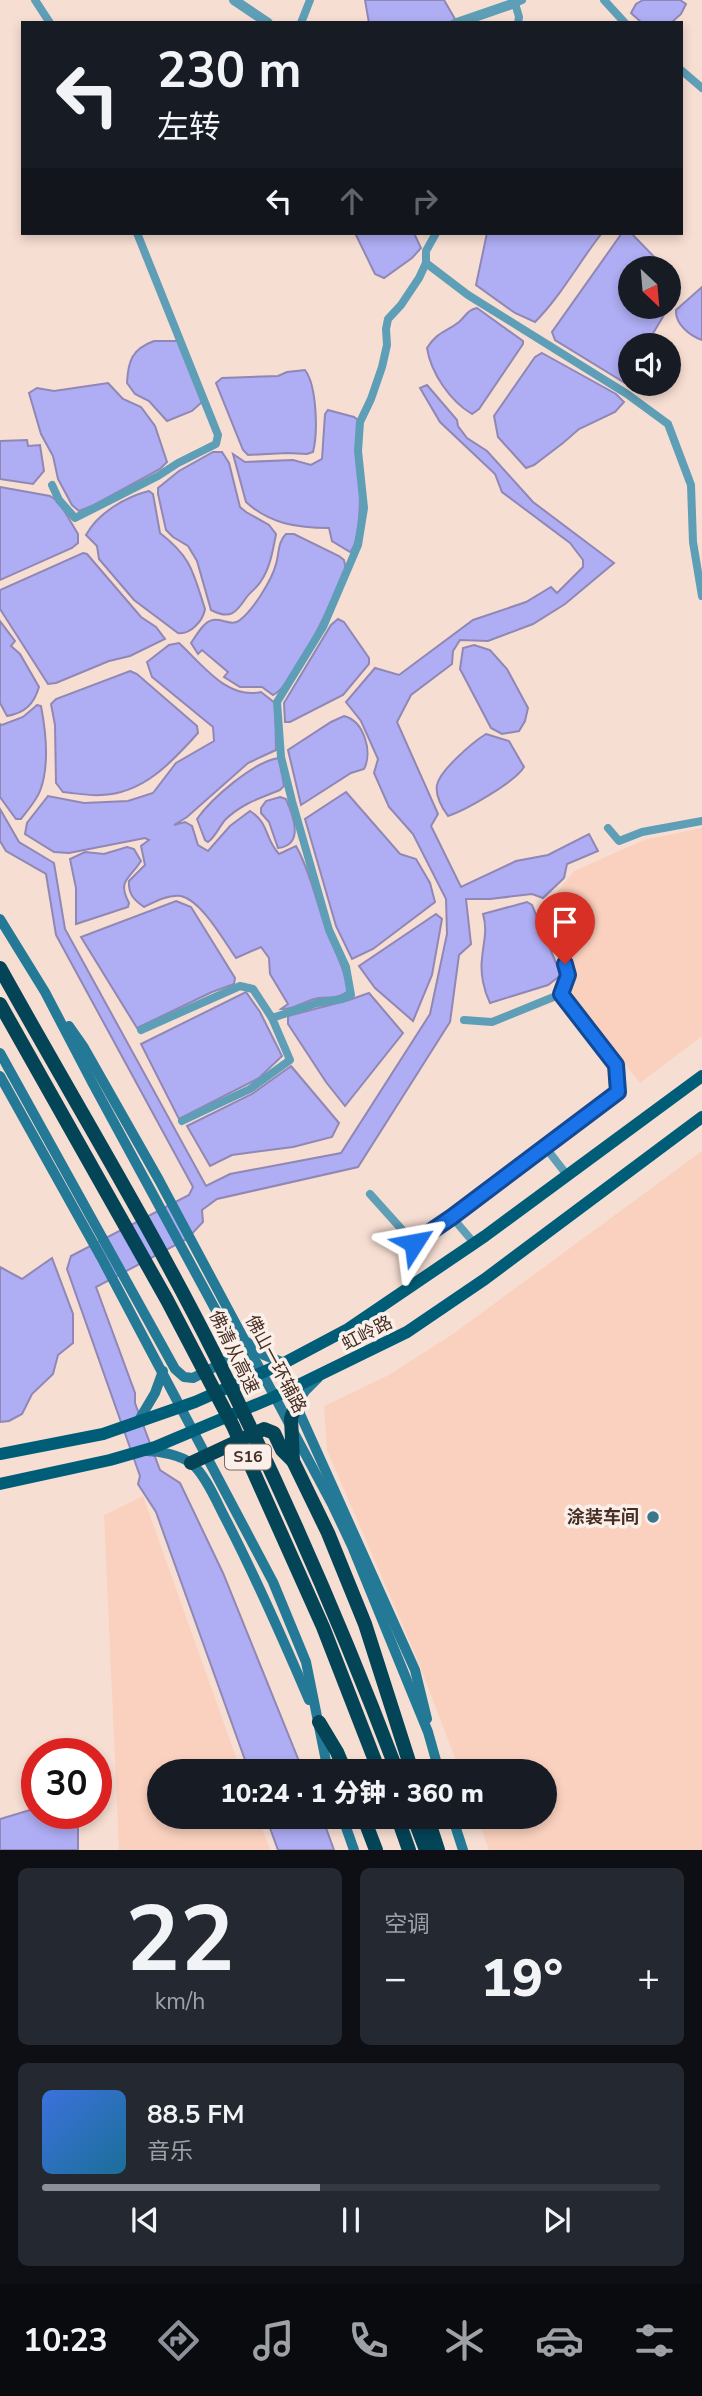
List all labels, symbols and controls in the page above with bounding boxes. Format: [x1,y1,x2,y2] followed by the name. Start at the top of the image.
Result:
[157,37,301,104] text: 230 m
[42,49,133,140] icon: left
[157,106,221,149] text: 左转
[260,182,298,220] icon: left
[333,182,371,220] icon: ahead
[406,182,444,220] icon: right
[618,256,681,318] north arrow
[618,256,681,396] map controls
[618,333,681,396] button: sound
[535,892,595,964] pin
[546,903,584,941] icon: arrive
[377,1206,451,1280] position arrow
[203,1306,265,1398] street label: 佛清从高速
[337,1310,397,1356] street label: 虹岭路
[240,1311,312,1417] street label: 佛山一环辅路
[225,1444,271,1470] road number: S16
[567,1505,639,1529] place label: 涂装车间
[645,1509,661,1525] marker: 涂装车间
[21,1738,112,1829] speed limit sign: 30
[220,1776,484,1811] text: 10:24 · 1 分钟 · 360 m
[125,1878,235,2002] text: 22
[384,1909,430,1940] text: 空调
[481,1943,563,2014] text: 19°
[384,1953,407,2004] text: −
[637,1953,660,2004] text: +
[155,1986,205,2017] text: km/h
[147,2097,244,2132] text: 88.5 FM
[147,2136,193,2167] text: 音乐
[126,2201,164,2239] icon: previous
[332,2201,370,2239] icon: pause
[538,2201,576,2239] icon: next
[154,2316,203,2365] icon: directions
[249,2316,298,2365] icon: music
[344,2316,393,2365] icon: phone
[440,2316,489,2365] icon: climate
[535,2316,584,2365] icon: car
[630,2316,679,2365] icon: filters
[23,2319,108,2362] text: 10:23

